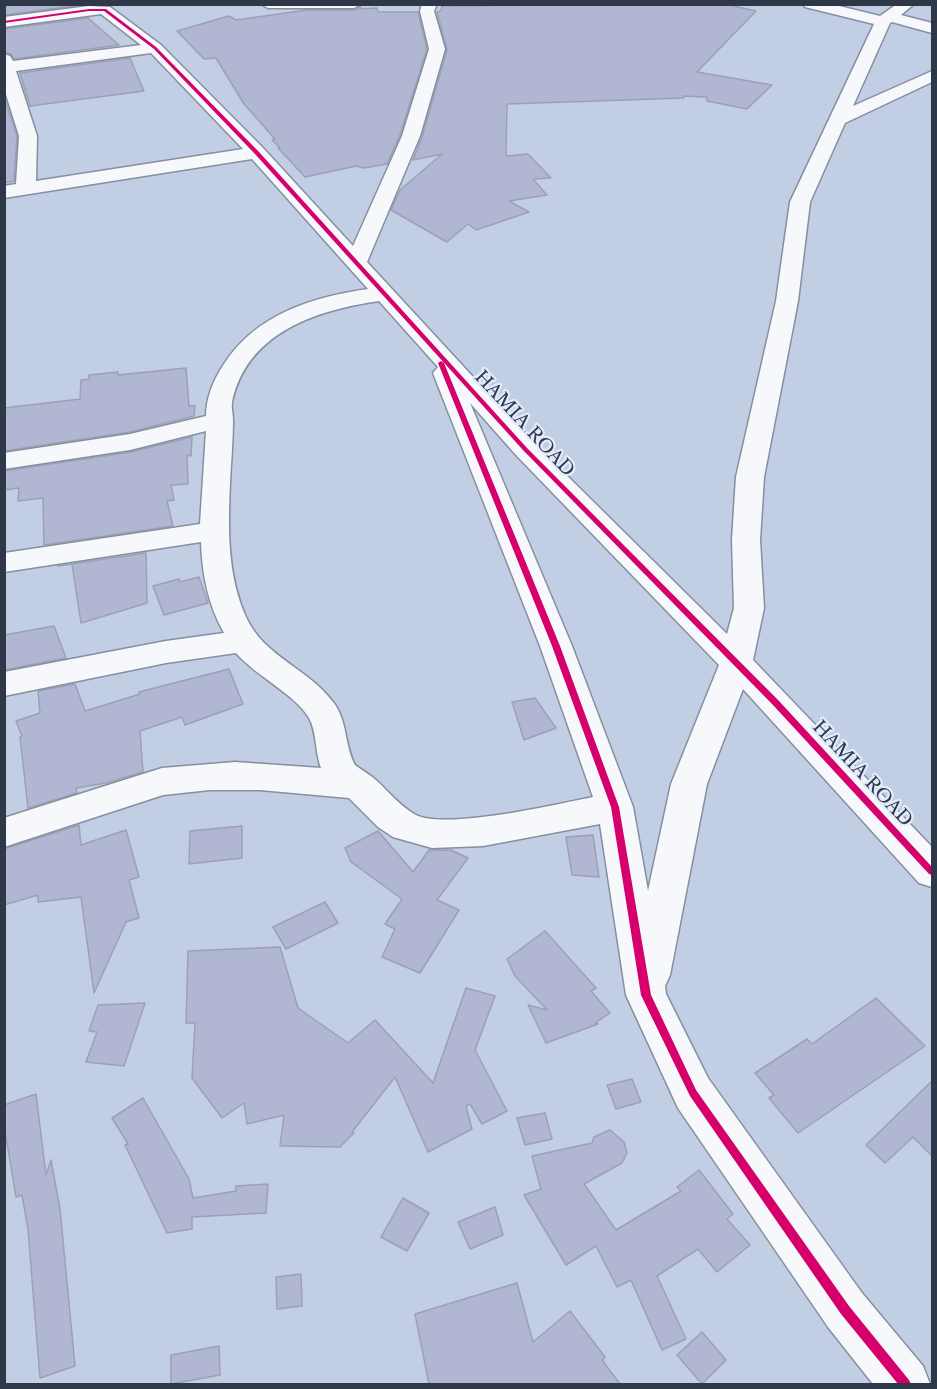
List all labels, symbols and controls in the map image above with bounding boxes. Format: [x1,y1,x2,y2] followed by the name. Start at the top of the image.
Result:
[469,367,579,481] street label: HAMIA ROAD
[807,717,917,831] street label: HAMIA ROAD

